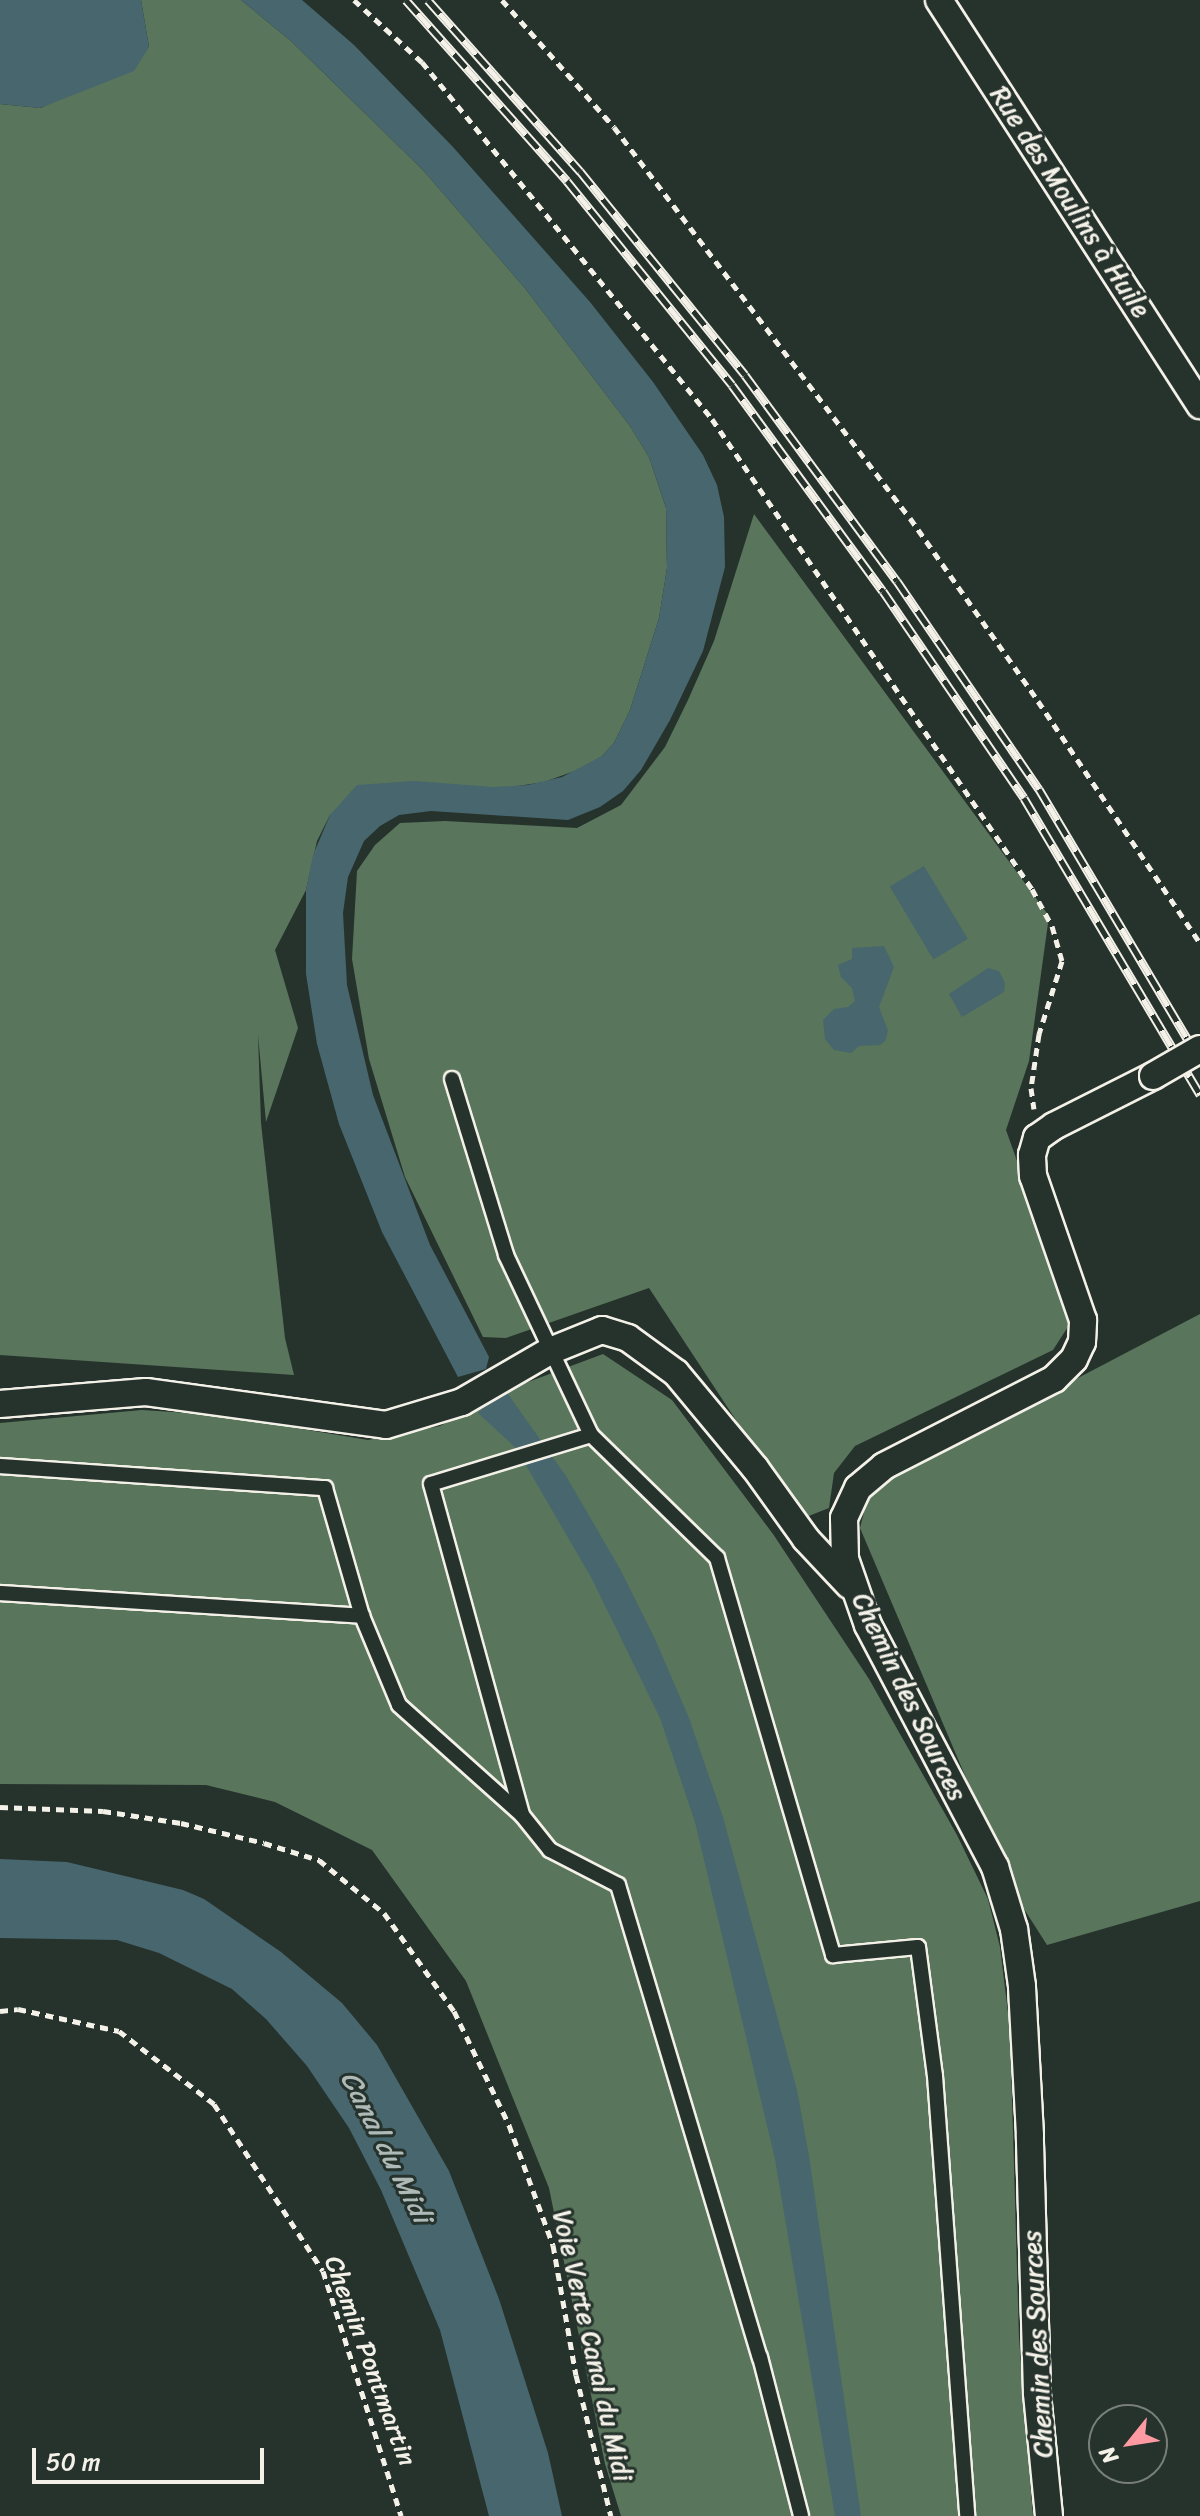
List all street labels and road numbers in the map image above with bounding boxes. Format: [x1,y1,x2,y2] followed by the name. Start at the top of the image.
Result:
[984,81,1156,323] street label: Rue des Moulins à Huile
[845,1588,973,1806] street label: Chemin des Sources
[546,2208,638,2484] street label: Voie Verte Canal du Midi
[1016,2230,1060,2458] street label: Chemin des Sources
[317,2251,423,2471] street label: Chemin Pontmartin

